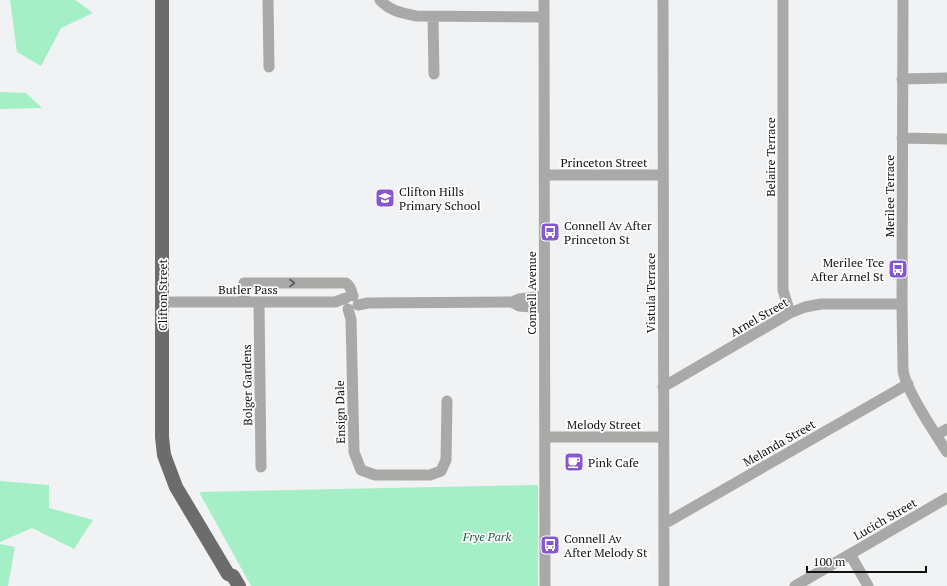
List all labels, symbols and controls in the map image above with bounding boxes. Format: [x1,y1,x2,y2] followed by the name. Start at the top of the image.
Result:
[763,117,778,197] street label: Belaire Terrace
[560,155,648,170] street label: Princeton Street
[882,155,897,237] street label: Merilee Terrace
[399,184,481,213] place label: Clifton Hills Primary School
[374,187,396,209] school or university icon: Clifton Hills Primary School
[564,218,652,247] place label: Connell Av After Princeton St
[539,221,561,243] bus stop icon: Connell Av After Princeton St
[524,251,539,335] street label: Connell Avenue
[643,253,658,333] street label: Vistula Terrace
[811,255,885,284] place label: Merilee Tce After Arnel St
[155,258,170,331] street label: Clifton Street
[887,258,909,280] bus stop icon: Merilee Tce After Arnel St
[289,279,295,287] one-way arrow
[218,282,278,297] street label: Butler Pass
[727,294,791,340] street label: Arnel Street
[239,344,255,426] street label: Bolger Gardens
[332,380,348,444] street label: Ensign Dale
[740,416,818,470] street label: Melanda Street
[567,417,642,432] street label: Melody Street
[563,451,585,473] cafe icon: Pink Cafe
[588,455,639,470] place label: Pink Cafe
[851,495,920,543] street label: Lucich Street
[462,529,511,544] park label: Frye Park
[564,531,648,560] place label: Connell Av After Melody St
[539,534,561,556] bus stop icon: Connell Av After Melody St
[807,548,926,574] scale bar
[813,554,846,569] text: 100 m

